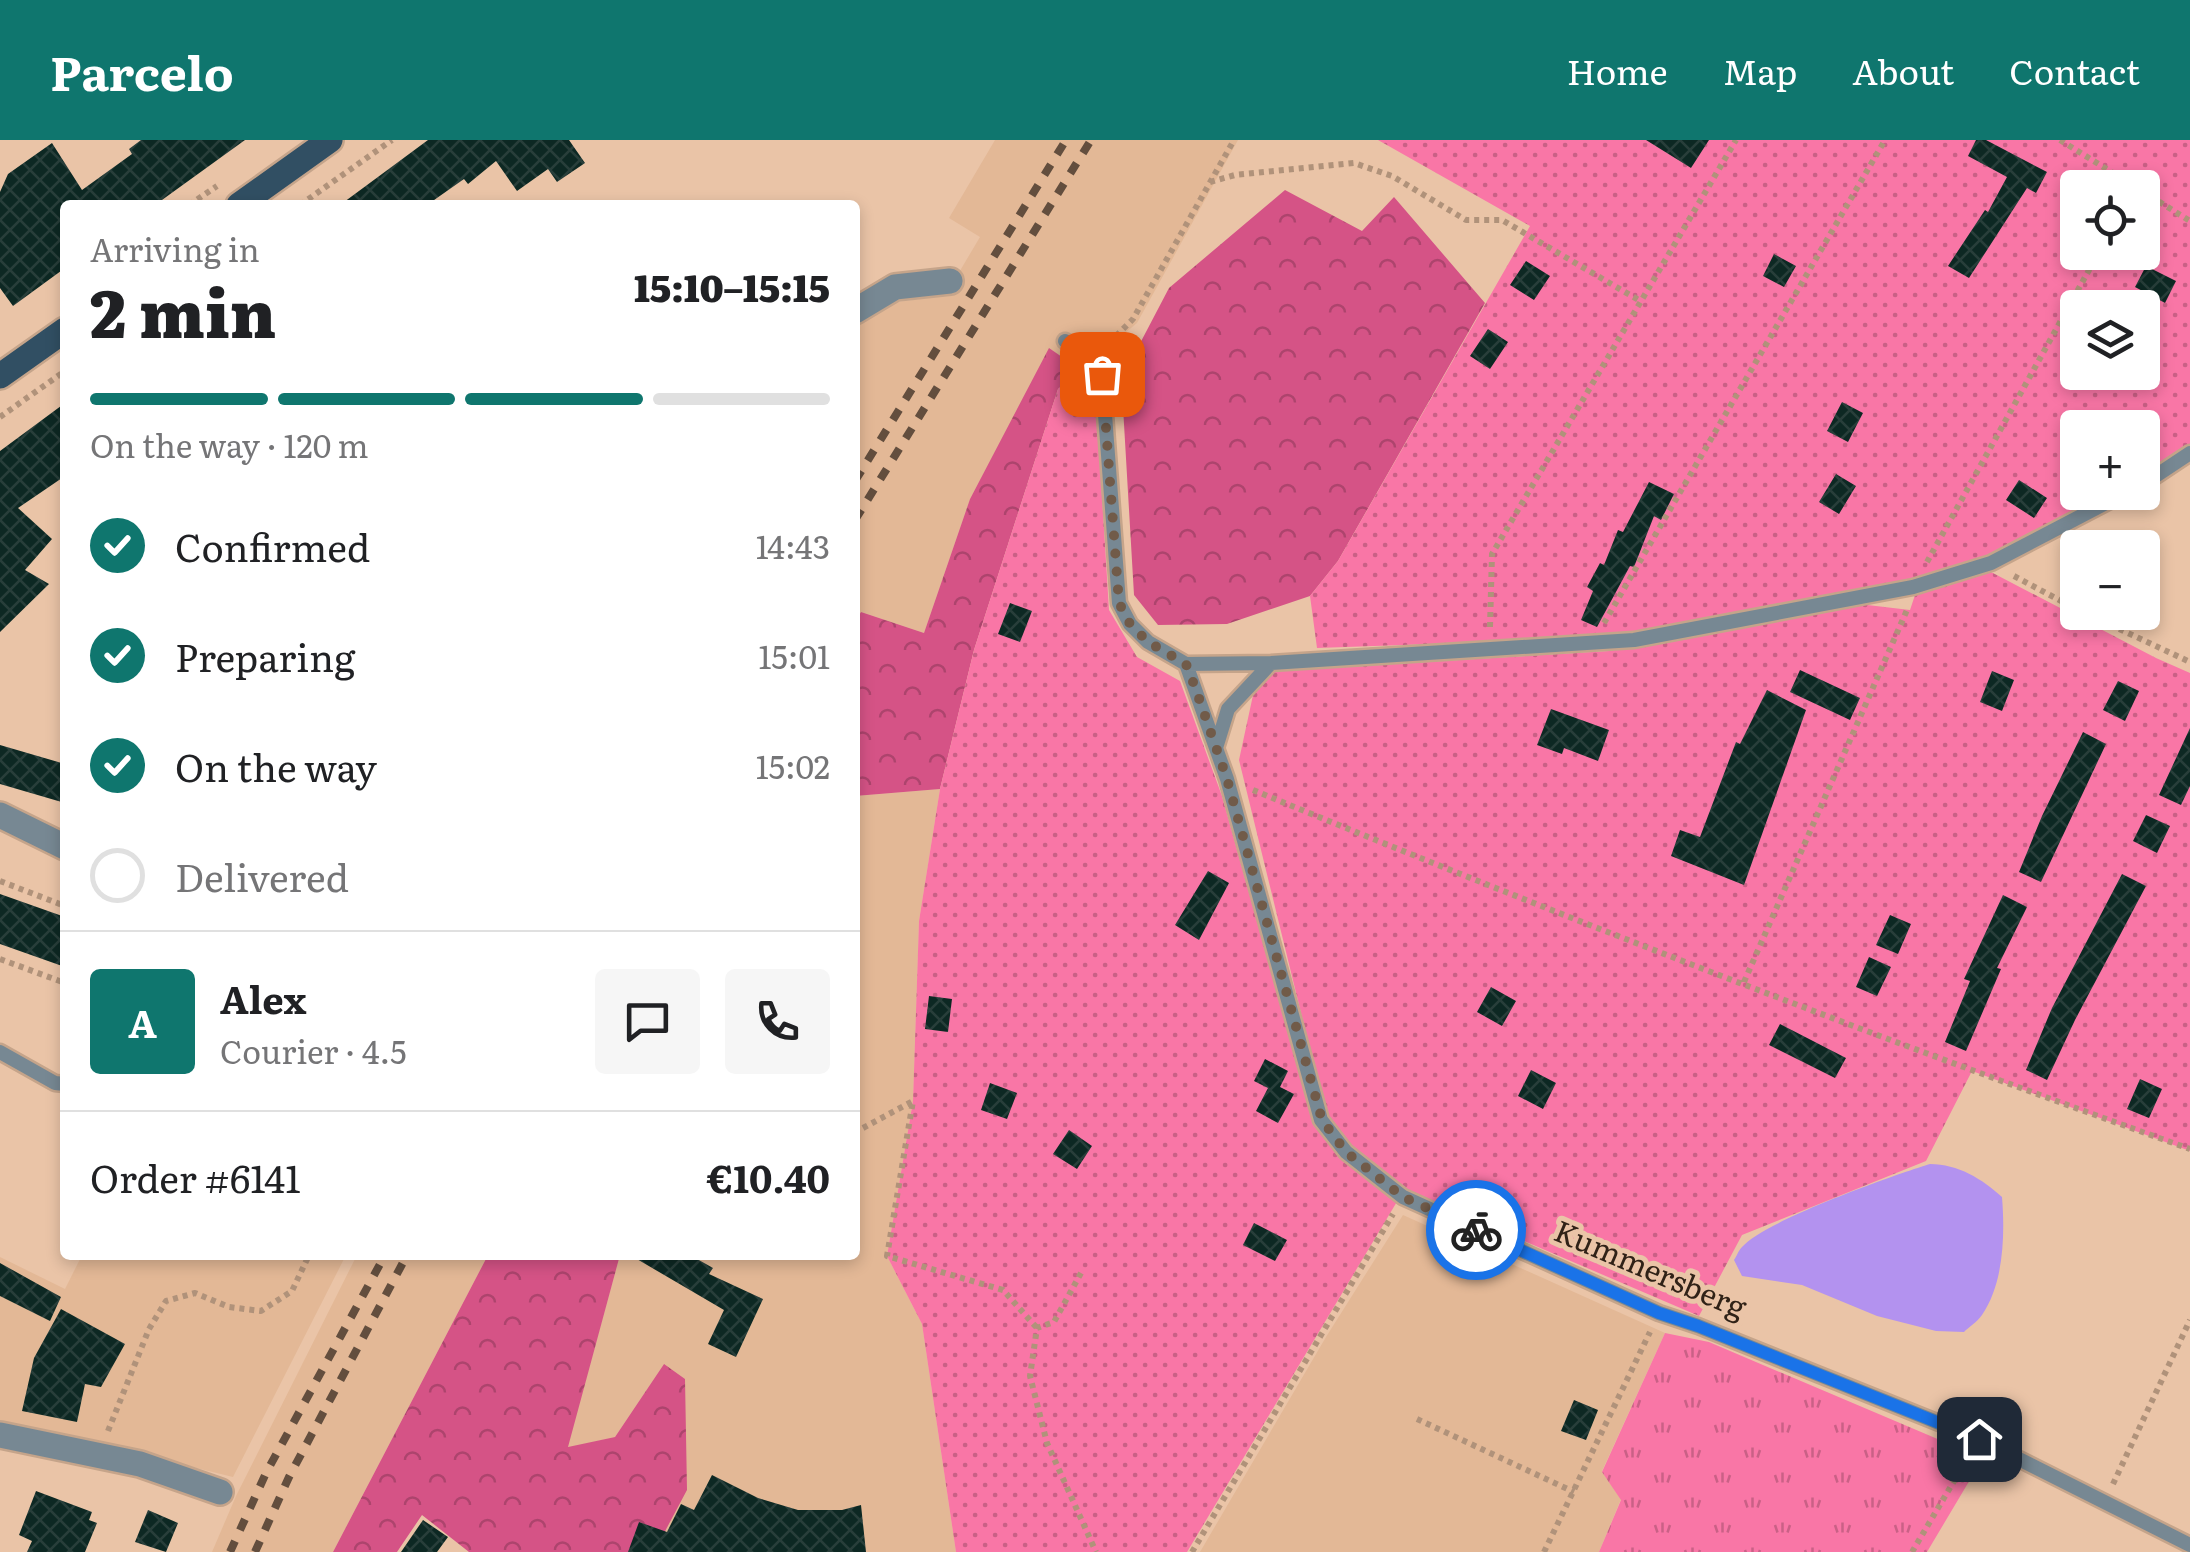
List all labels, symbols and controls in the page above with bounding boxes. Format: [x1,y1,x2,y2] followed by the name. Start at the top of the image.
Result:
[50,35,234,106] text: Parcelo
[1567,44,1668,96] text: Home
[1723,44,1797,96] text: Map
[1852,44,1954,96] text: About
[2009,44,2140,96] text: Contact
[2060,170,2160,630] map controls
[2060,170,2160,270] button: locate
[90,224,260,272] text: Arriving in
[634,257,830,314] text: 15:10–15:15
[90,261,276,358] text: 2 min
[2060,290,2160,390] button: layers
[1060,332,1145,417] pin
[1075,347,1130,402] icon: bag
[2060,410,2160,510] button: +
[90,420,369,468] text: On the way · 120 m
[175,517,370,574] text: Confirmed
[90,518,145,573] icon: check
[756,521,830,569] text: 14:43
[2060,530,2160,630] button: −
[175,627,355,684] text: Preparing
[90,628,145,683] icon: check
[759,631,830,679] text: 15:01
[175,737,377,794] text: On the way
[90,738,145,793] icon: check
[756,741,830,789] text: 15:02
[175,847,349,904] text: Delivered
[220,969,306,1026] text: Alex
[595,969,700,1074] button: chat
[725,969,830,1074] button: phone
[128,993,157,1050] text: A
[220,1026,406,1074] text: Courier · 4.5
[90,1148,301,1205] text: Order #6141
[707,1148,830,1205] text: €10.40
[1426,1180,1526,1280] courier
[1449,1203,1504,1258] icon: bike
[1548,1207,1754,1328] street label: Kummersberg
[1937,1397,2022,1482] pin
[1952,1412,2007,1467] icon: home

